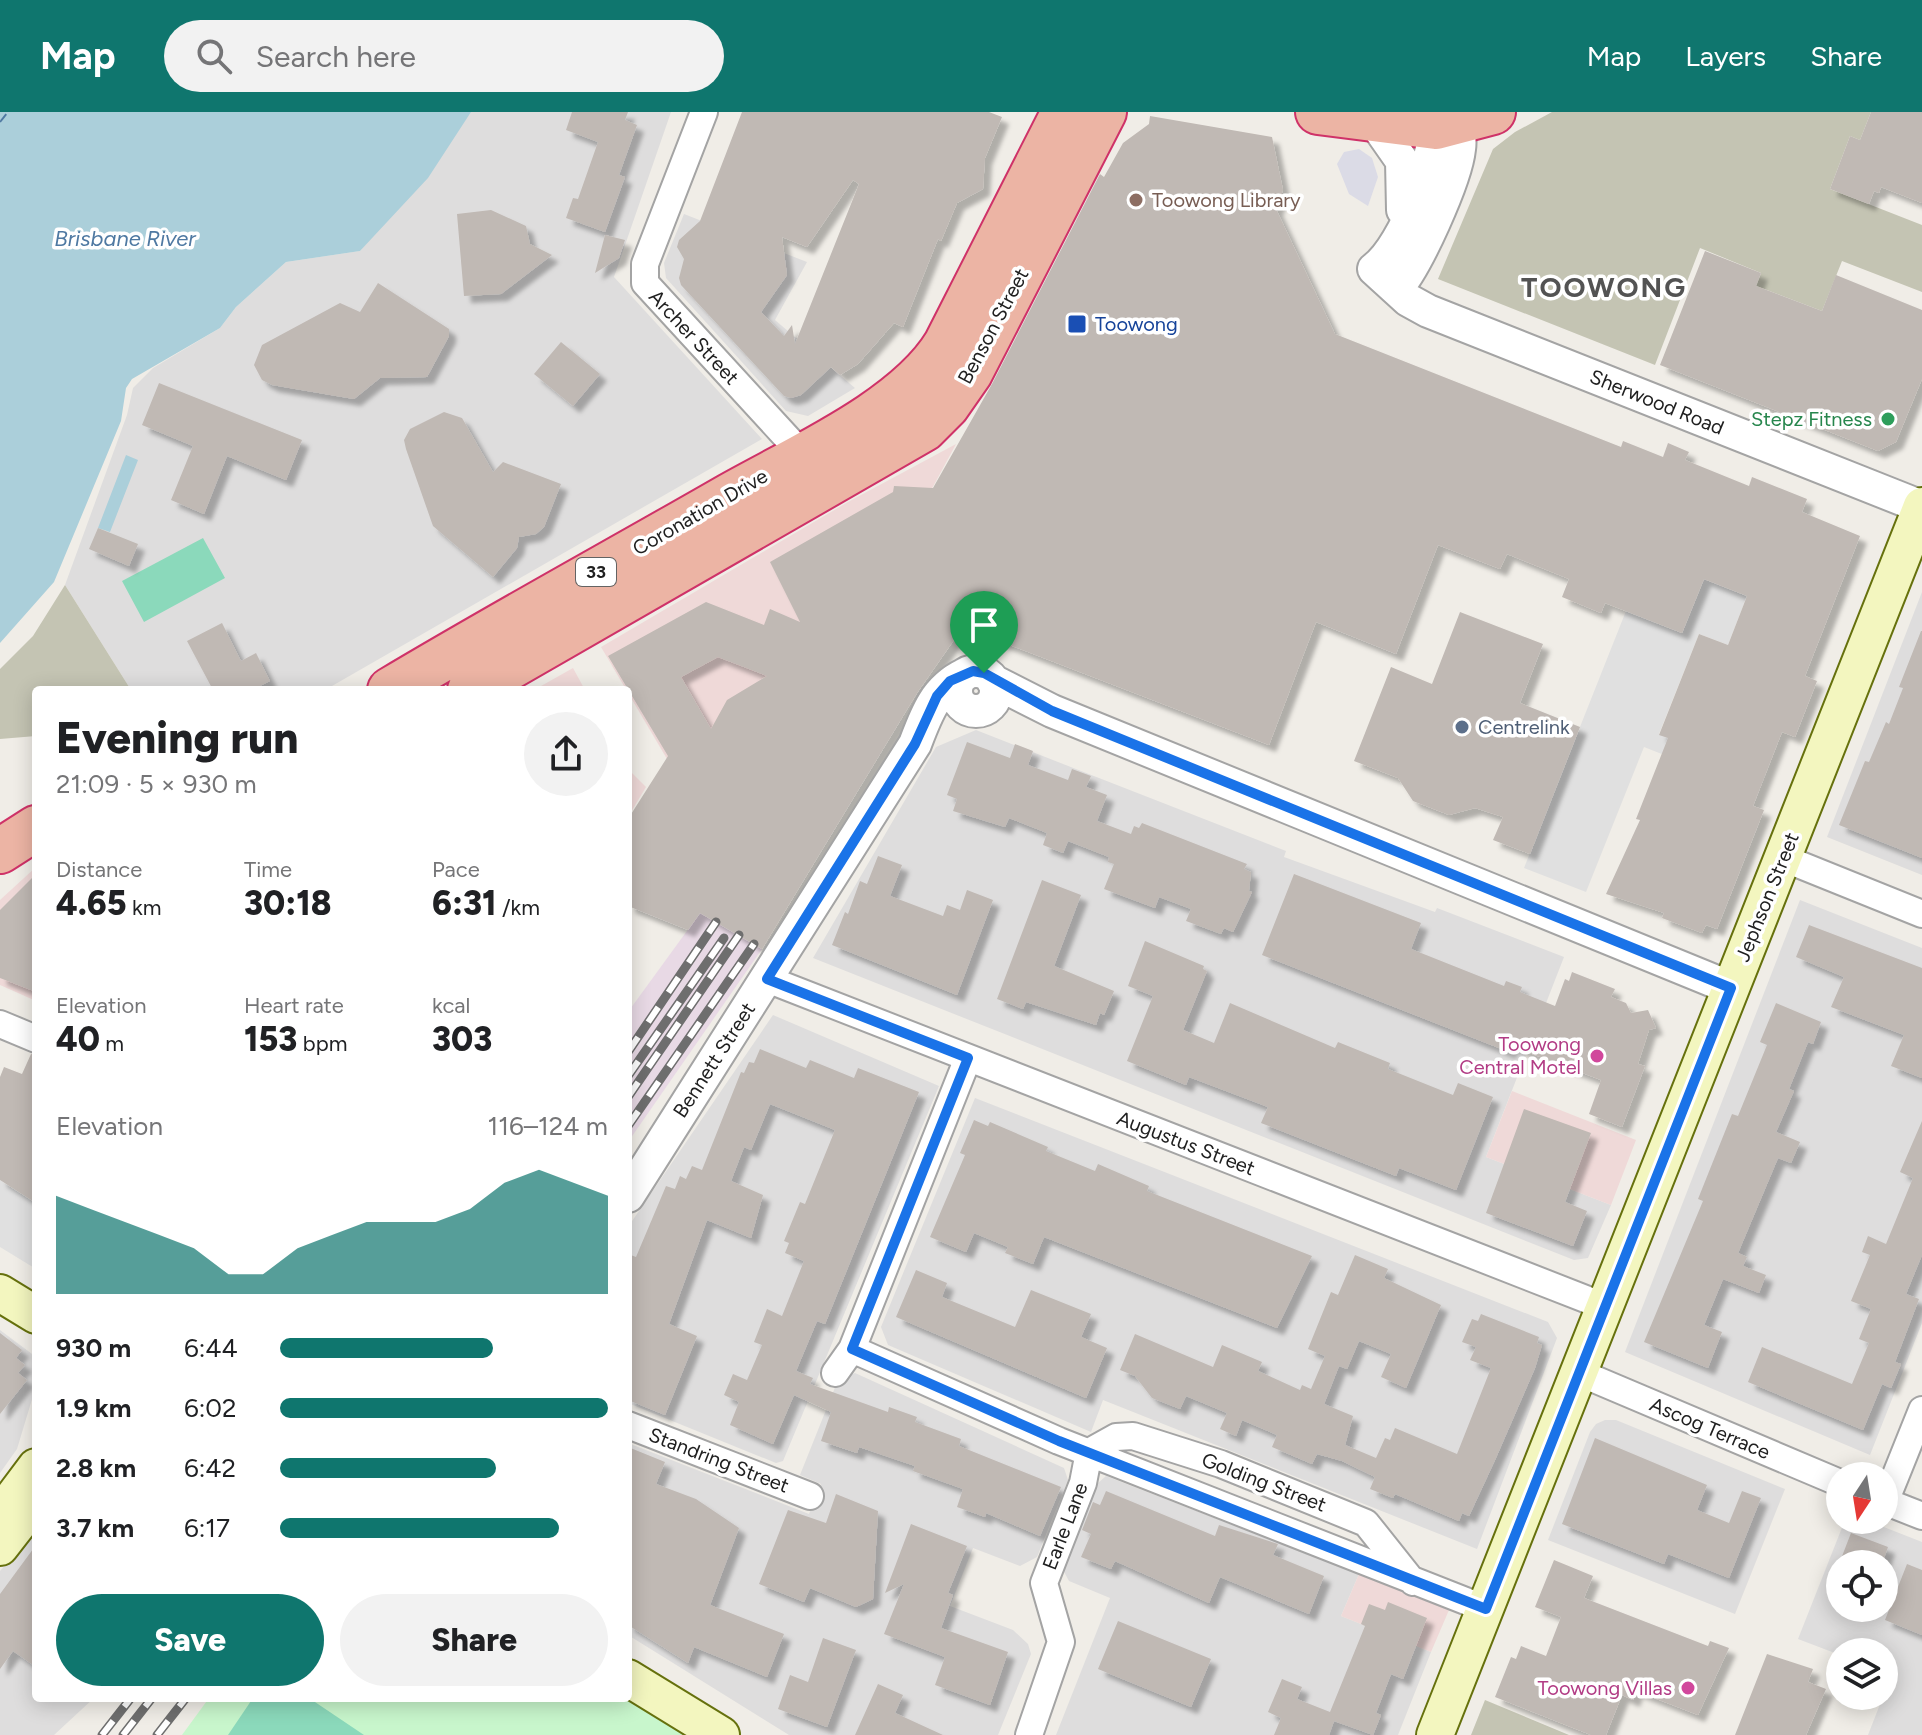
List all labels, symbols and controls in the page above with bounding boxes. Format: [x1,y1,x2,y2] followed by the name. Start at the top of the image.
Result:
[164,20,724,92] search box
[40,33,116,79] text: Map
[192,34,236,78] icon: search
[256,38,416,75] text: Search here
[1587,39,1641,73] text: Map
[1685,39,1766,73] text: Layers
[1810,39,1882,73] text: Share
[1152,188,1301,212] place label: Toowong Library
[1127,191,1145,209] marker: Toowong Library
[54,225,197,252] water label: Brisbane River
[953,264,1033,388] street label: Benson Street
[1521,270,1687,304] district label: TOOWONG
[644,285,744,389] street label: Archer Street
[1095,312,1178,336] place label: Toowong
[1066,313,1088,335] marker: Toowong
[1586,364,1728,440] street label: Sherwood Road
[1751,407,1872,431] place label: Stepz Fitness
[1879,410,1897,428] marker: Stepz Fitness
[628,464,772,560] street label: Coronation Drive
[576,558,616,586] road number: 33
[950,591,1018,673] pin
[962,603,1006,647] icon: arrive
[56,711,298,764] text: Evening run
[524,712,608,796] button: share
[1478,715,1570,739] place label: Centrelink
[1453,718,1471,736] marker: Centrelink
[56,768,257,800] text: 21:09 · 5 × 930 m
[1730,829,1804,965] street label: Jephson Street
[56,856,142,883] text: Distance
[244,856,292,883] text: Time
[432,856,480,883] text: Pace
[56,883,127,924] text: 4.65
[244,883,332,924] text: 30:18
[432,883,497,924] text: 6:31
[127,894,161,921] text: km
[497,894,540,921] text: /km
[56,992,146,1019] text: Elevation
[244,992,344,1019] text: Heart rate
[432,992,470,1019] text: kcal
[668,998,760,1122] street label: Bennett Street
[56,1019,100,1060] text: 40
[244,1019,297,1060] text: 153
[432,1019,492,1060] text: 303
[100,1030,124,1057] text: m
[297,1030,347,1057] text: bpm
[1459,1032,1581,1079] place label: Toowong Central Motel
[1588,1047,1606,1065] marker: Toowong Central Motel
[1114,1106,1258,1180] street label: Augustus Street
[56,1110,163,1142] text: Elevation
[488,1110,608,1142] text: 116–124 m
[56,1332,131,1364] text: 930 m
[184,1332,238,1364] text: 6:44
[56,1392,131,1424] text: 1.9 km
[184,1392,237,1424] text: 6:02
[1646,1392,1774,1464] street label: Ascog Terrace
[646,1422,792,1498] street label: Standring Street
[1198,1447,1330,1517] street label: Golding Street
[56,1452,136,1484] text: 2.8 km
[184,1452,236,1484] text: 6:42
[1826,1462,1898,1534] north arrow
[1826,1462,1898,1710] map controls
[1037,1479,1093,1573] street label: Earle Lane
[56,1512,134,1544] text: 3.7 km
[184,1512,230,1544] text: 6:17
[1826,1550,1898,1622] button: locate
[56,1594,324,1686] button: Save
[340,1594,608,1686] button: Share
[1826,1638,1898,1710] button: layers
[1538,1676,1672,1700] place label: Toowong Villas
[1679,1679,1697,1697] marker: Toowong Villas

